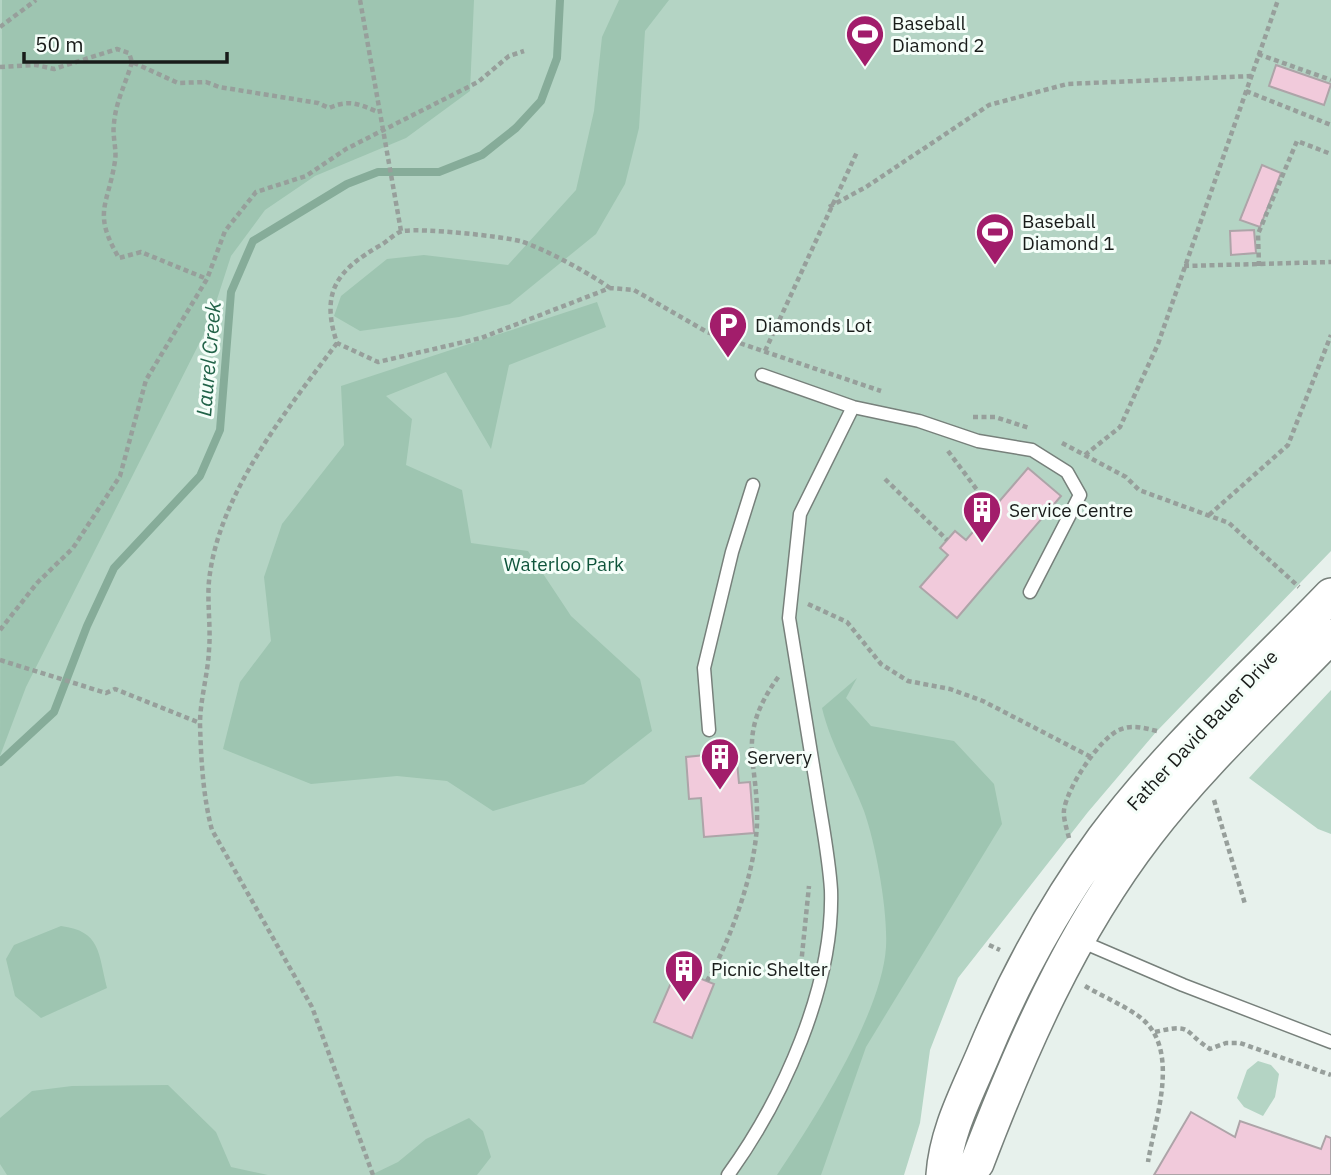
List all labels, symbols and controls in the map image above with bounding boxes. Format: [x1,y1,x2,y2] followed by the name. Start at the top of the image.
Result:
[892,11,985,57] place label: Baseball Diamond 2
[844,13,886,68] sports icon: Baseball Diamond 2
[24,21,228,65] scale bar
[35,30,84,58] text: 50 m
[1022,209,1115,255] place label: Baseball Diamond 1
[974,211,1016,266] sports icon: Baseball Diamond 1
[189,299,227,418] water label: Laurel Creek
[707,304,749,359] parking icon: Diamonds Lot
[755,313,872,337] place label: Diamonds Lot
[961,489,1003,544] building icon: Service Centre
[1009,498,1133,522] place label: Service Centre
[504,552,624,576] park label: Waterloo Park
[1121,645,1283,815] street label: Father David Bauer Drive
[699,736,741,791] building icon: Servery
[747,745,812,769] place label: Servery
[663,948,705,1003] building icon: Picnic Shelter
[711,957,828,981] place label: Picnic Shelter

